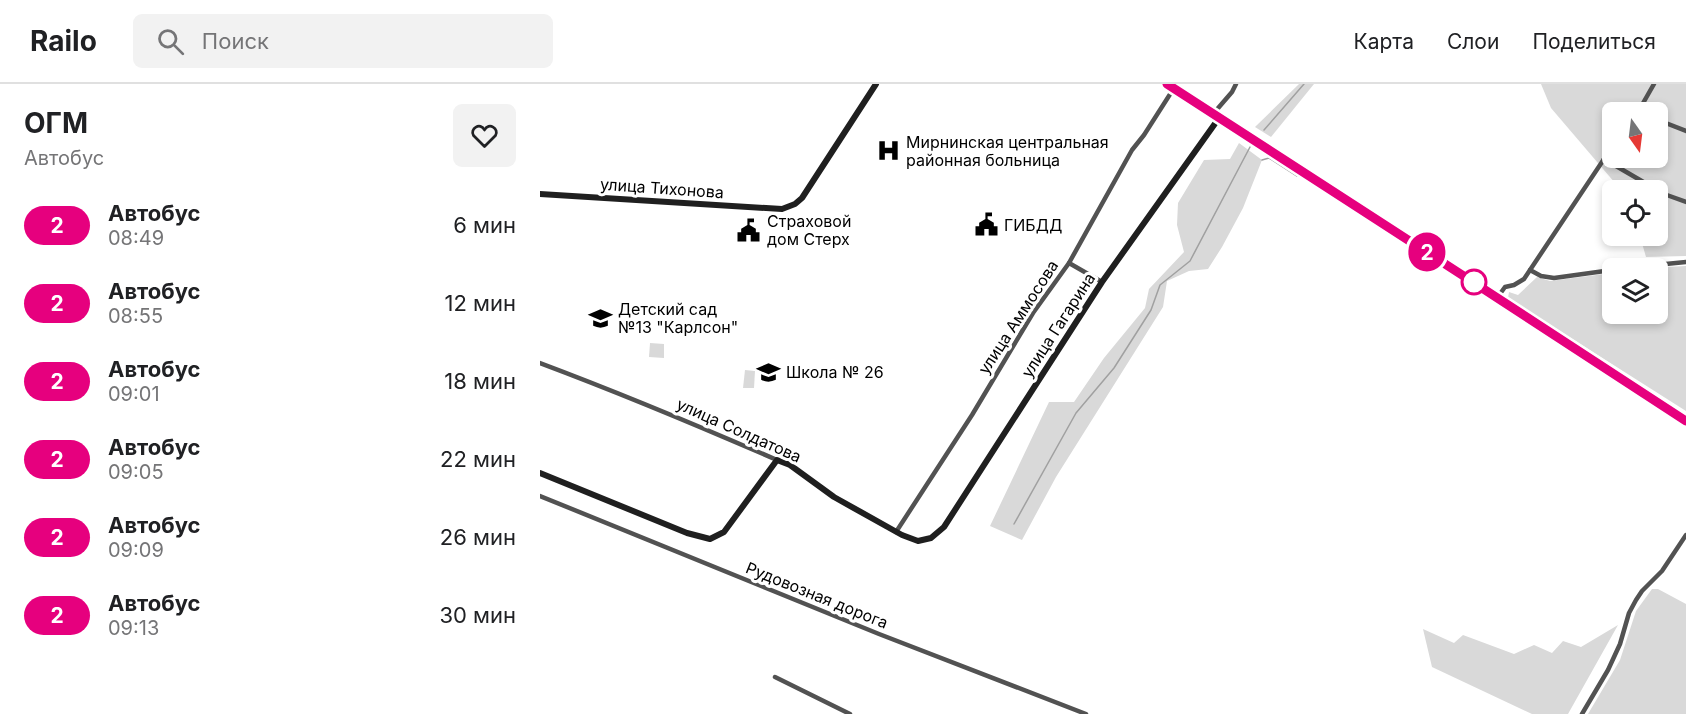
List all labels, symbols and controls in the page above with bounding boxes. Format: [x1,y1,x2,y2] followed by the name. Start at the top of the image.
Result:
[133,14,553,68] search box
[30,24,97,58] text: Railo
[154,25,187,58] icon: search
[202,28,269,54] text: Поиск
[1354,29,1414,54] text: Карта
[1447,29,1499,54] text: Слои
[1532,29,1656,54] text: Поделиться
[1602,102,1668,168] north arrow
[1602,102,1668,324] map controls
[453,104,516,167] button: heart
[24,106,88,140] text: ОГМ
[906,132,1109,170] place label: Мирнинская центральная районная больница
[875,138,901,164] hospital icon: Мирнинская центральная районная больница
[24,146,104,170] text: Автобус
[600,174,724,202] street label: улица Тихонова
[1602,180,1668,246] button: locate
[108,200,201,226] text: Автобус
[767,211,851,249] place label: Страховой дом Стерх
[453,212,516,238] text: 6 мин
[973,212,999,238] public building icon: ГИБДД
[50,213,64,238] text: 2
[1004,215,1062,235] place label: ГИБДД
[736,217,762,243] public building icon: Страховой дом Стерх
[108,226,164,250] text: 08:49
[1408,232,1446,272] line badge: 2
[1420,240,1434,265] text: 2
[974,256,1062,378] street label: улица Аммосова
[1602,258,1668,324] button: layers
[1017,269,1099,381] street label: улица Гагарина
[1461,269,1487,295] unlabelled marker
[108,278,201,304] text: Автобус
[444,290,516,316] text: 12 мин
[50,291,64,316] text: 2
[618,299,738,337] place label: Детский сад №13 "Карлсон"
[108,304,163,328] text: 08:55
[587,305,613,331] school or university icon: Детский сад №13 "Карлсон"
[108,356,201,382] text: Автобус
[755,359,781,385] school or university icon: Школа № 26
[786,362,884,382] place label: Школа № 26
[444,368,516,394] text: 18 мин
[50,369,64,394] text: 2
[108,382,160,406] text: 09:01
[674,394,804,466] street label: улица Солдатова
[108,434,201,460] text: Автобус
[440,446,516,472] text: 22 мин
[50,447,64,472] text: 2
[108,460,164,484] text: 09:05
[108,512,201,538] text: Автобус
[440,524,516,550] text: 26 мин
[50,525,64,550] text: 2
[108,538,164,562] text: 09:09
[743,557,891,633] street label: Рудовозная дорога
[108,590,201,616] text: Автобус
[439,602,516,628] text: 30 мин
[50,603,64,628] text: 2
[108,616,159,640] text: 09:13

